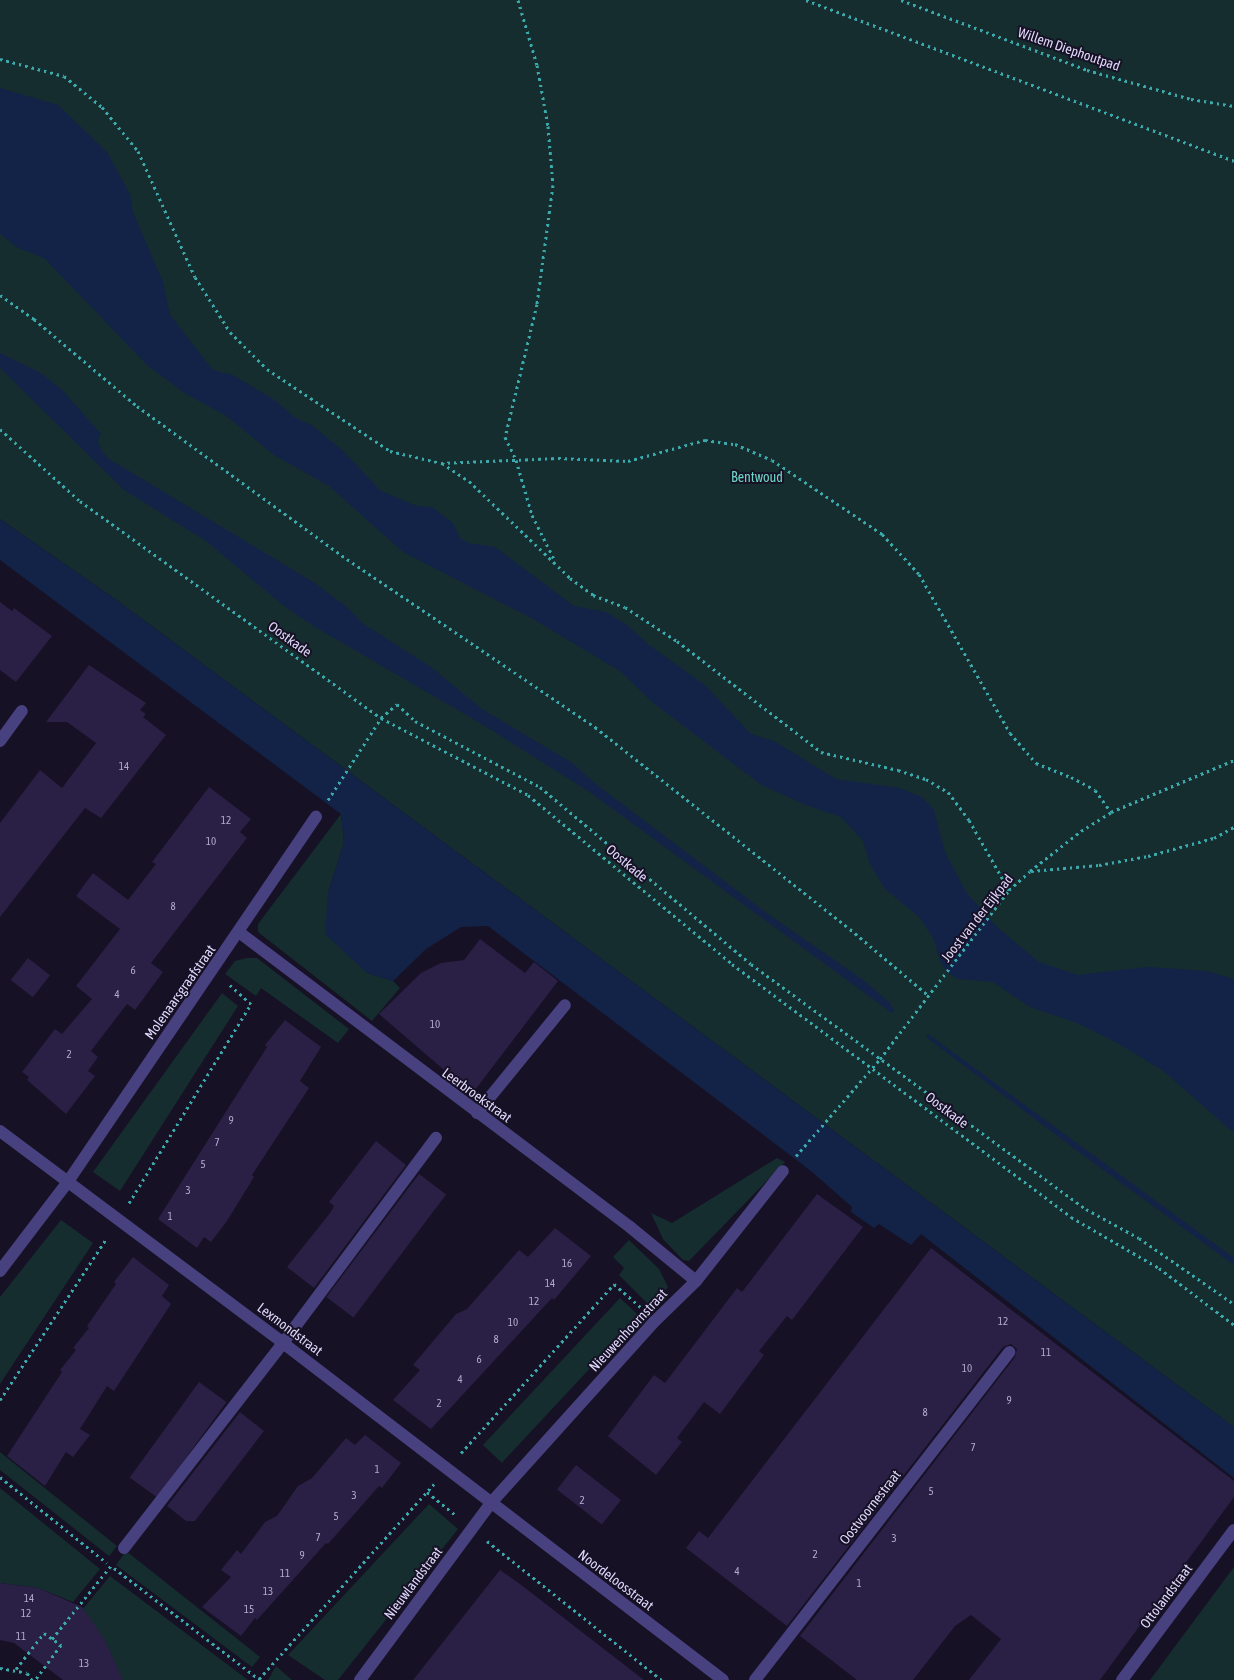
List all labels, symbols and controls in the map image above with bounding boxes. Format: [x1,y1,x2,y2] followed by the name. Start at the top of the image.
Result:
[1016,24,1122,74] street label: Willem Diephoutpad
[731,469,783,485] park label: Bentwoud
[265,618,315,660] street label: Oostkade
[119,759,129,773] house number: 14
[221,813,231,827] house number: 12
[206,834,216,848] house number: 10
[603,841,651,885] street label: Oostkade
[938,871,1016,965] street label: Joost van der Eijkpad
[170,899,176,913] house number: 8
[141,942,219,1042] street label: Molenaarsgraafstraat
[130,963,136,977] house number: 6
[114,987,120,1001] house number: 4
[430,1017,440,1031] house number: 10
[66,1047,72,1061] house number: 2
[439,1064,515,1126] street label: Leerbroekstraat
[922,1088,972,1132] street label: Oostkade
[228,1113,234,1127] house number: 9
[214,1135,220,1149] house number: 7
[200,1157,206,1171] house number: 5
[185,1183,191,1197] house number: 3
[167,1209,173,1223] house number: 1
[562,1256,572,1270] house number: 16
[545,1276,555,1290] house number: 14
[585,1285,671,1375] street label: Nieuwenhoornstraat
[529,1294,539,1308] house number: 12
[254,1299,326,1359] street label: Lexmondstraat
[998,1314,1008,1328] house number: 12
[508,1315,518,1329] house number: 10
[493,1332,499,1346] house number: 8
[1041,1345,1051,1359] house number: 11
[476,1352,482,1366] house number: 6
[962,1361,972,1375] house number: 10
[457,1372,463,1386] house number: 4
[1006,1393,1012,1407] house number: 9
[436,1396,442,1410] house number: 2
[922,1405,928,1419] house number: 8
[970,1440,976,1454] house number: 7
[374,1462,380,1476] house number: 1
[836,1466,904,1548] street label: Oostvoornestraat
[928,1484,934,1498] house number: 5
[351,1488,357,1502] house number: 3
[579,1493,585,1507] house number: 2
[333,1509,339,1523] house number: 5
[315,1530,321,1544] house number: 7
[891,1531,897,1545] house number: 3
[380,1543,446,1623] street label: Nieuwlandstraat
[575,1546,657,1614] street label: Noordeloosstraat
[812,1547,818,1561] house number: 2
[299,1548,305,1562] house number: 9
[1136,1561,1196,1631] street label: Ottolandstraat
[734,1564,740,1578] house number: 4
[280,1566,290,1580] house number: 11
[856,1576,862,1590] house number: 1
[263,1584,273,1598] house number: 13
[24,1591,34,1605] house number: 14
[244,1602,254,1616] house number: 15
[21,1606,31,1620] house number: 12
[16,1629,26,1643] house number: 11
[79,1656,89,1670] house number: 13

